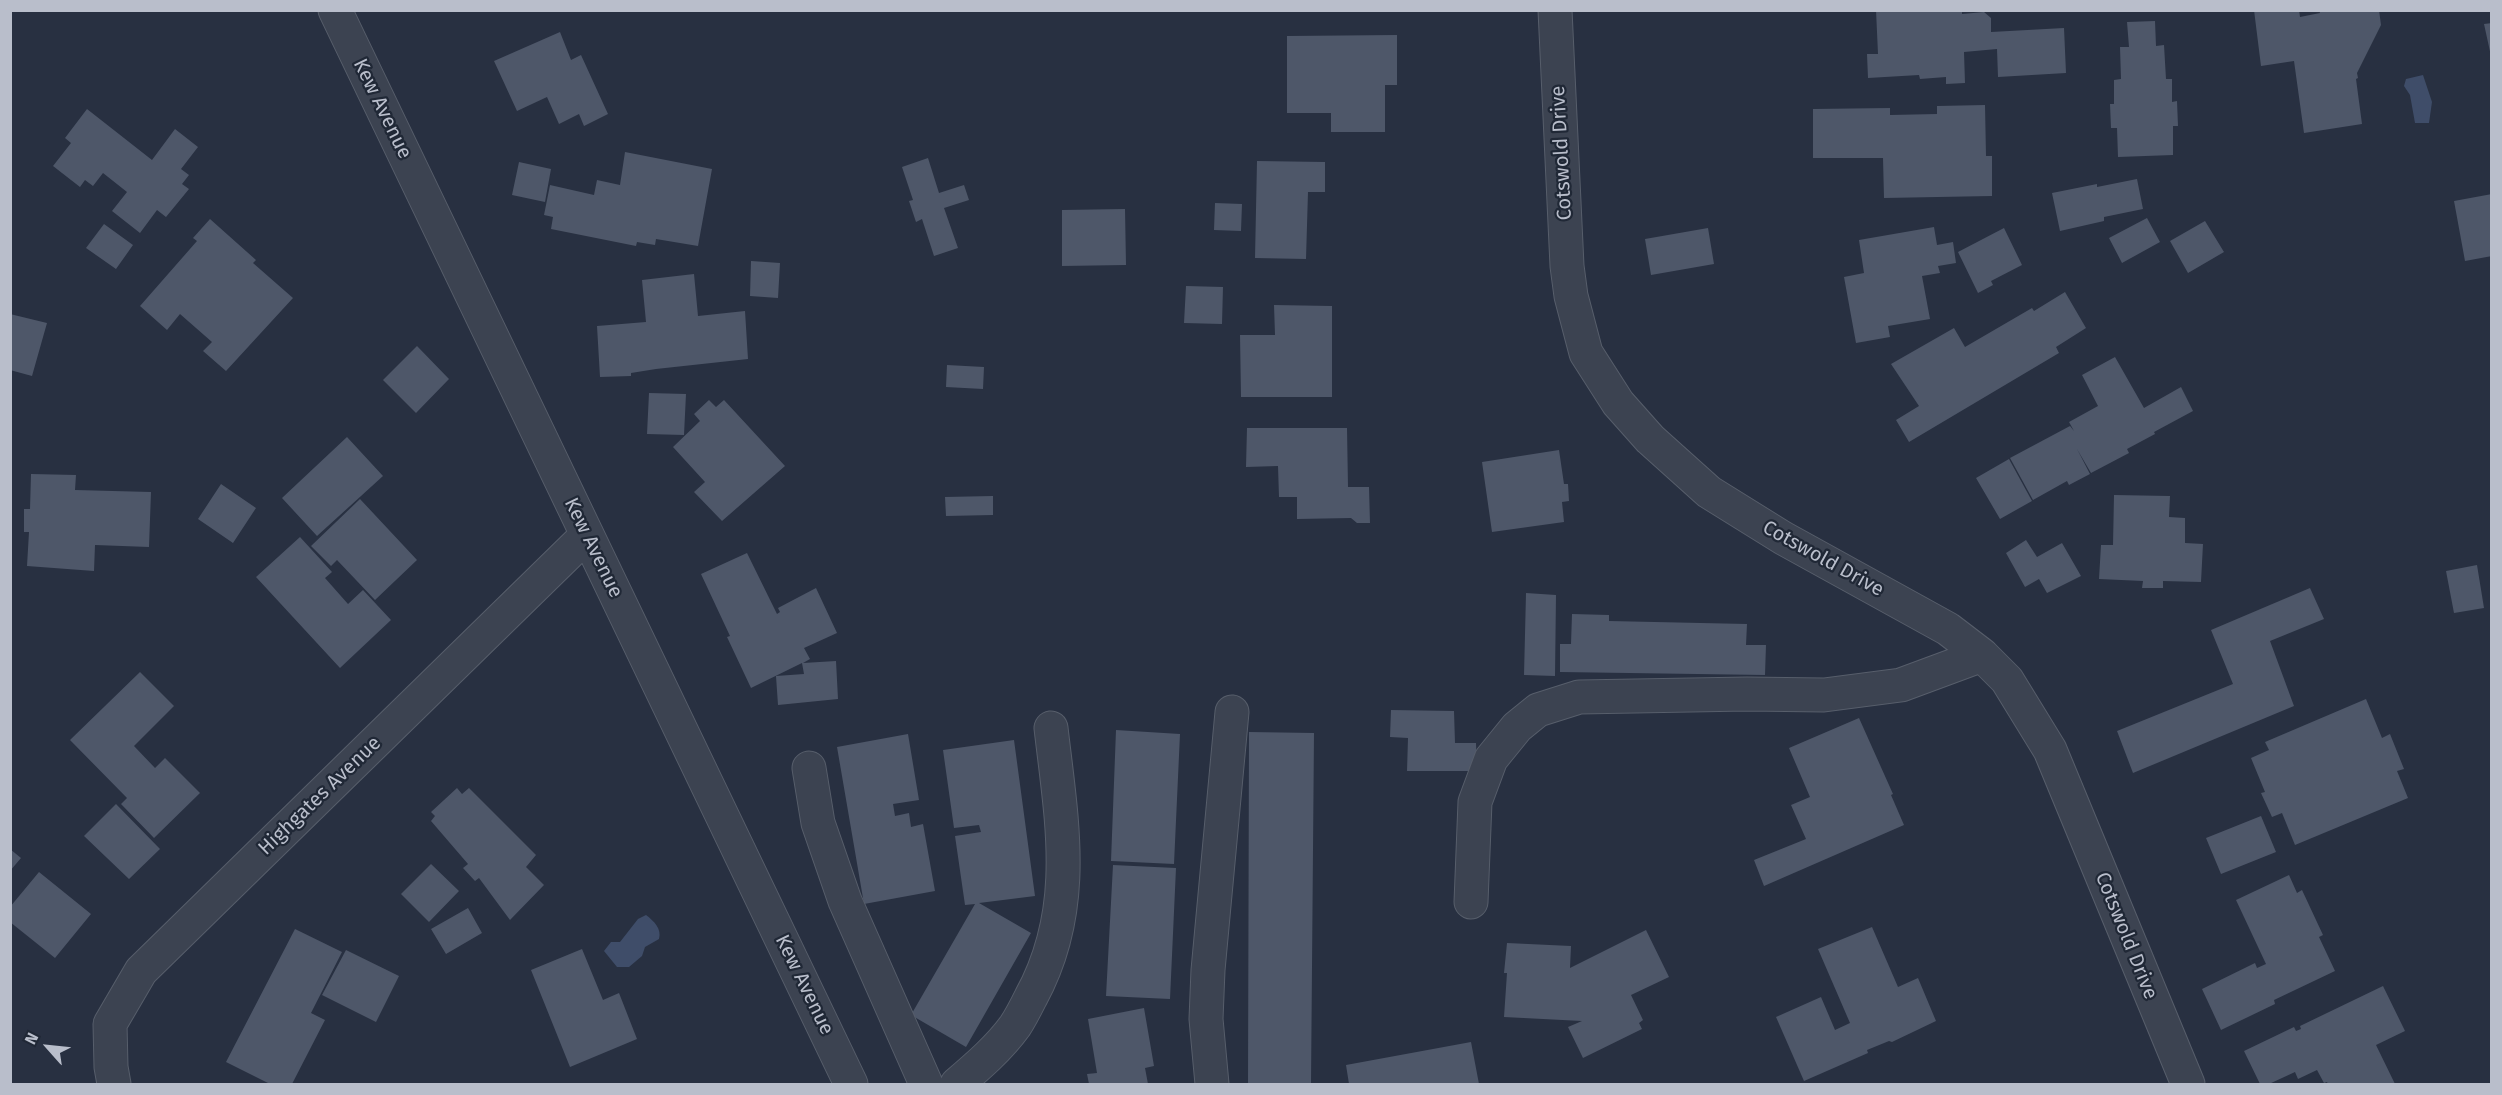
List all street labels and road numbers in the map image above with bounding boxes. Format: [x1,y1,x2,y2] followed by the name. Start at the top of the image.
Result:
[347,55,417,163] street label: Kew Avenue
[1546,85,1578,221] street label: Cotswold Drive
[558,494,628,602] street label: Kew Avenue
[1758,516,1888,602] street label: Cotswold Drive
[254,731,386,861] street label: Highgates Avenue
[2090,869,2162,1003] street label: Cotswold Drive
[769,931,839,1039] street label: Kew Avenue

